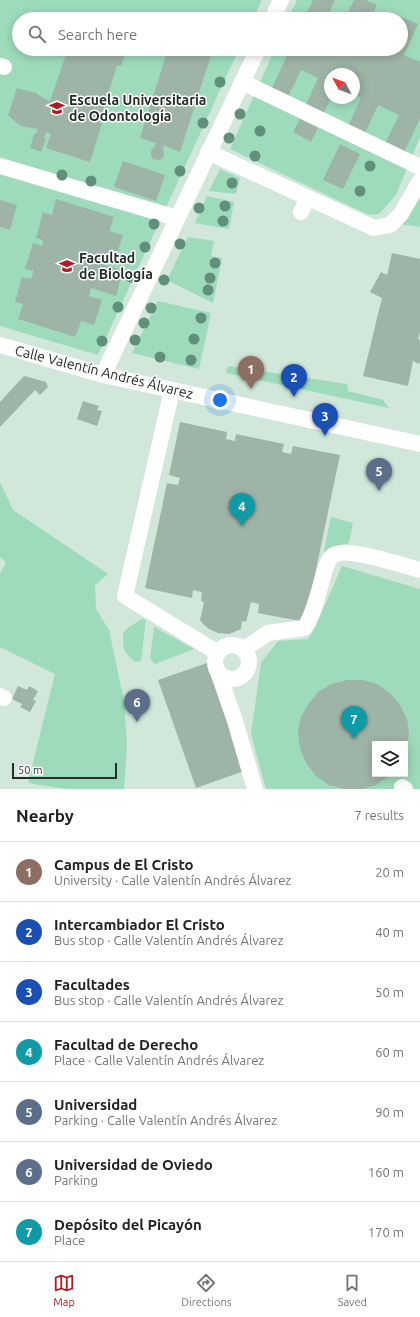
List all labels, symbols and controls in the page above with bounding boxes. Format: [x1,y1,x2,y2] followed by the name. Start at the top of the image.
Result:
[12,12,408,56] search box
[26,23,48,45] icon: search
[58,26,137,43] text: Search here
[324,68,360,104] north arrow
[69,92,206,124] place label: Escuela Universitaria de Odontología
[48,99,66,117] school or university icon: Escuela Universitaria de Odontología
[79,250,153,282] place label: Facultad de Biología
[58,257,76,275] school or university icon: Facultad de Biología
[13,341,195,402] street label: Calle Valentín Andrés Álvarez
[238,356,264,389] pin: 1
[281,364,307,397] pin: 2
[210,390,230,410] your location
[312,403,338,436] pin: 3
[366,458,392,491] pin: 5
[229,493,255,526] pin: 4
[124,689,150,722] pin: 6
[341,706,367,739] pin: 7
[372,741,408,777] map controls
[372,741,408,777] button: layers
[12,761,117,780] scale bar
[18,764,42,776] text: 50 m
[16,806,74,825] text: Nearby
[354,808,404,822] text: 7 results
[54,856,194,873] text: Campus de El Cristo
[25,865,33,879] text: 1
[375,865,404,879] text: 20 m
[54,873,291,887] text: University · Calle Valentín Andrés Álvarez
[54,916,225,933] text: Intercambiador El Cristo
[25,925,33,939] text: 2
[375,925,404,939] text: 40 m
[54,933,284,947] text: Bus stop · Calle Valentín Andrés Álvarez
[54,976,130,993] text: Facultades
[25,985,33,999] text: 3
[375,985,404,999] text: 50 m
[54,993,284,1007] text: Bus stop · Calle Valentín Andrés Álvarez
[54,1036,198,1053] text: Facultad de Derecho
[25,1045,33,1059] text: 4
[375,1045,404,1059] text: 60 m
[54,1053,264,1067] text: Place · Calle Valentín Andrés Álvarez
[54,1096,137,1113] text: Universidad
[25,1105,33,1119] text: 5
[375,1105,404,1119] text: 90 m
[54,1113,277,1127] text: Parking · Calle Valentín Andrés Álvarez
[54,1156,213,1173] text: Universidad de Oviedo
[25,1165,33,1179] text: 6
[368,1165,404,1179] text: 160 m
[54,1173,98,1187] text: Parking
[54,1216,202,1233] text: Depósito del Picayón
[25,1225,33,1239] text: 7
[368,1225,404,1239] text: 170 m
[54,1233,85,1247] text: Place
[53,1272,75,1308] tab: Map
[181,1272,231,1308] tab: Directions
[338,1272,367,1308] tab: Saved

